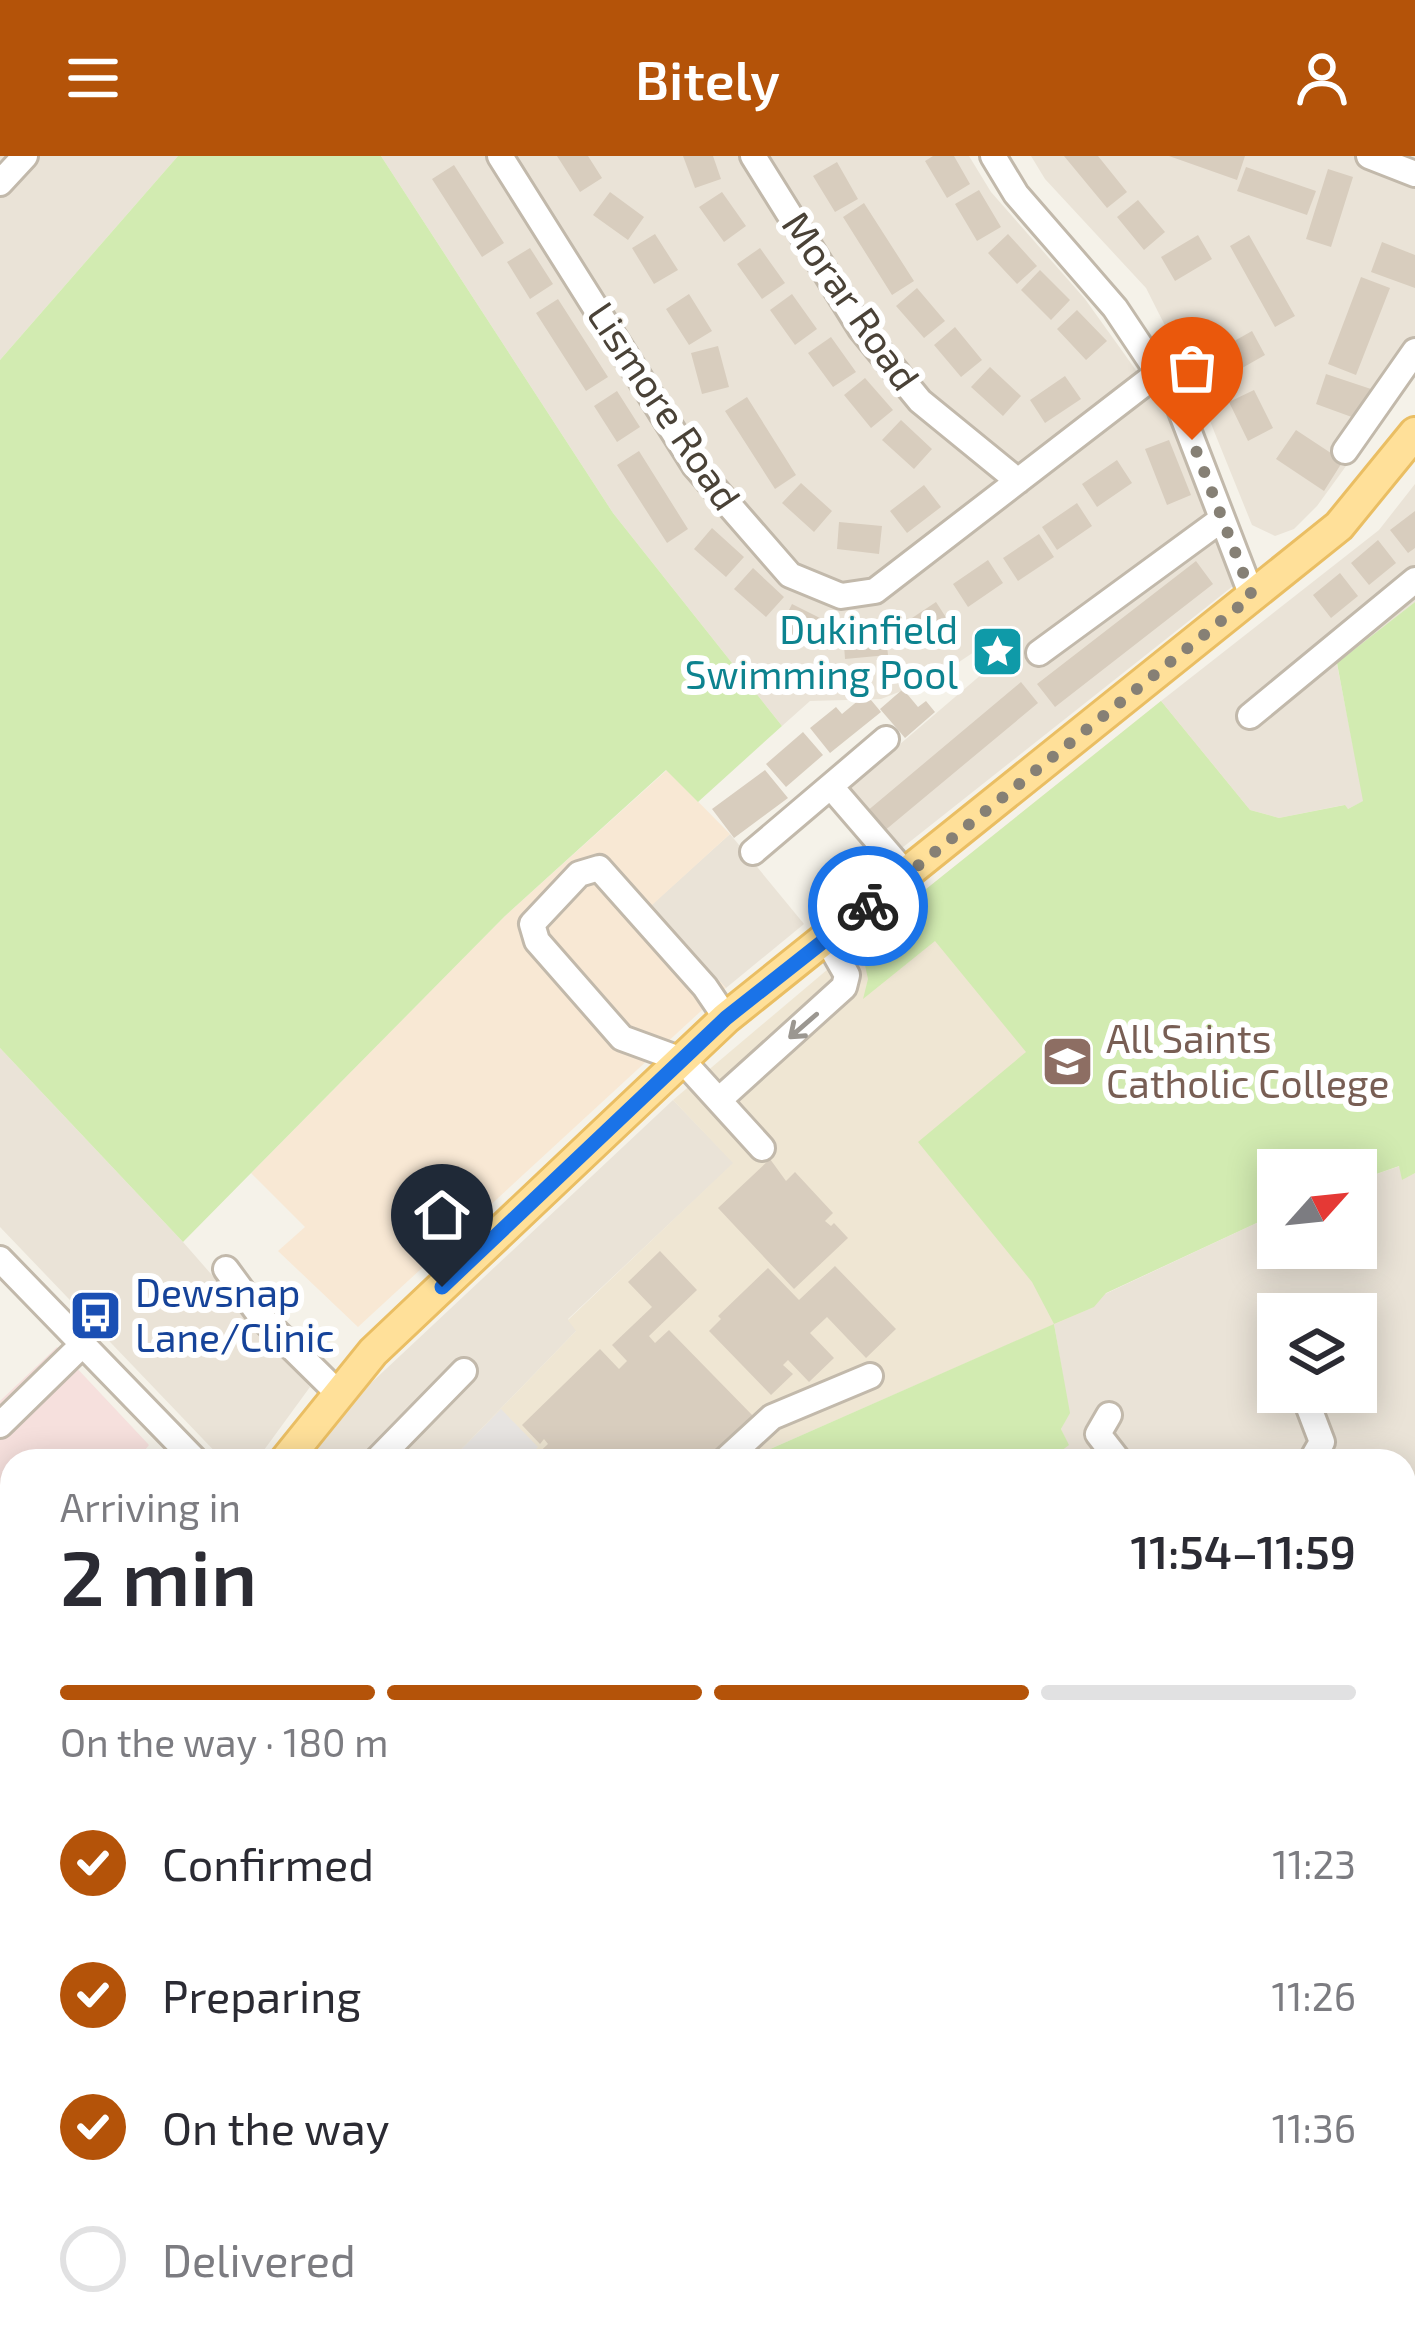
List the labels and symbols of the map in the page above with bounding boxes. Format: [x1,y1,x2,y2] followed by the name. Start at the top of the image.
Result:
[774,202,931,398] street label: Morar Road
[579,292,752,518] street label: Lismore Road
[1141,317,1243,440] pin
[685,605,958,697] place label: Dukinfield Swimming Pool
[969,624,1025,680] place icon: Dukinfield Swimming Pool
[808,846,928,966] courier
[788,1012,818,1040] one-way arrow
[1106,1014,1389,1106] place label: All Saints Catholic College
[1039,1033,1095,1089] school or university icon: All Saints Catholic College
[1257,1149,1377,1269] north arrow
[391,1164,493,1287] pin
[135,1268,335,1360] place label: Dewsnap Lane/Clinic
[68,1287,124,1343] bus stop icon: Dewsnap Lane/Clinic

